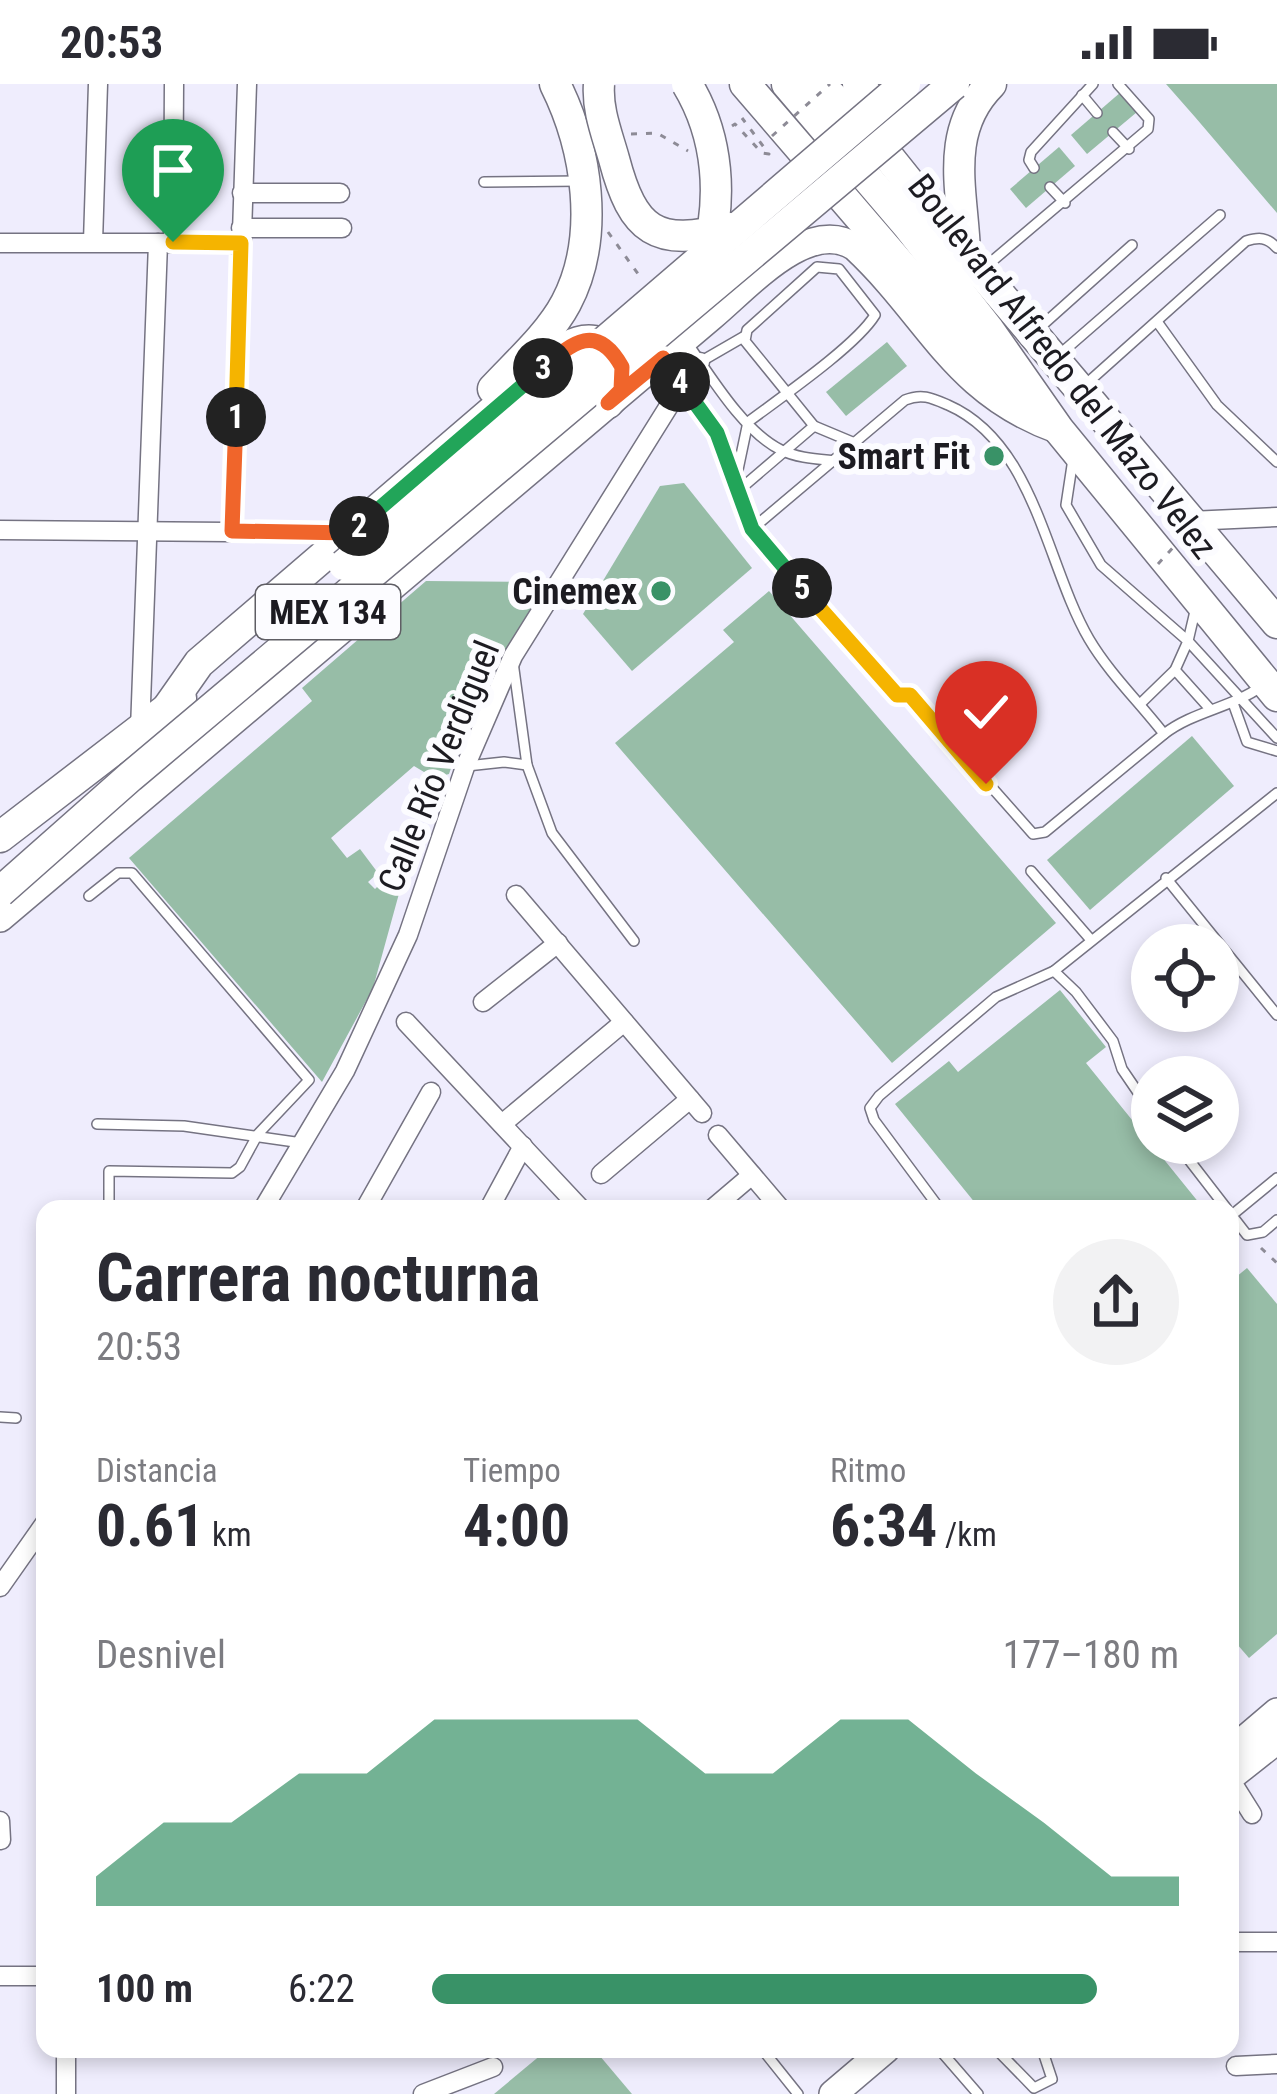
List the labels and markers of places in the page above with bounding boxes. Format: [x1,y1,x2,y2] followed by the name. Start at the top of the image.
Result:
[122,119,224,242] pin
[513,338,573,398] pin: 3
[650,352,710,412] pin: 4
[206,387,266,447] pin: 1
[838,436,970,478] place label: Smart Fit
[981,443,1007,469] marker: Smart Fit
[329,496,389,556] pin: 2
[772,558,832,618] pin: 5
[512,571,637,613] place label: Cinemex
[648,578,674,604] marker: Cinemex
[935,661,1037,784] pin

